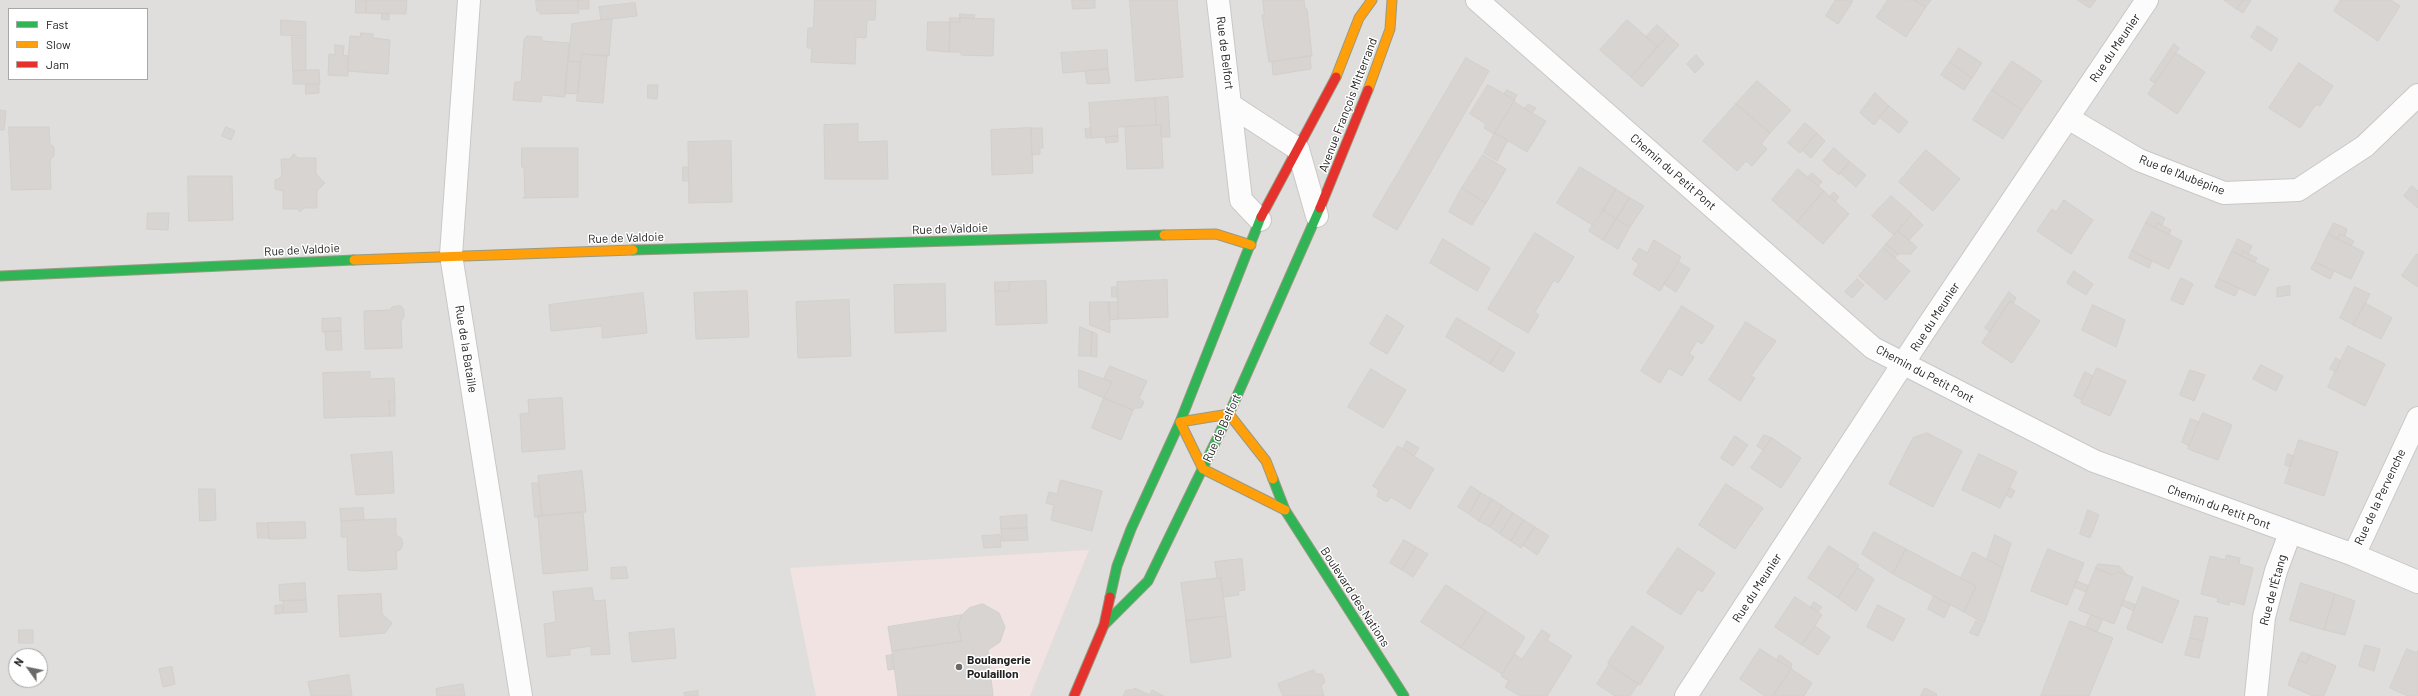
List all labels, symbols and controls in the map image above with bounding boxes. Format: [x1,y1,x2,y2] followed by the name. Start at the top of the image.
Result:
[8,8,148,80] legend
[2087,11,2143,85] street label: Rue du Meunier
[1213,16,1237,90] street label: Rue de Belfort
[46,17,69,31] text: Fast
[1316,36,1380,174] street label: Avenue François Mitterrand
[46,37,71,51] text: Slow
[46,57,69,71] text: Jam
[1627,131,1719,213] street label: Chemin du Petit Pont
[2137,152,2227,198] street label: Rue de l'Aubépine
[912,220,988,238] street label: Rue de Valdoie
[588,229,664,247] street label: Rue de Valdoie
[264,241,340,259] street label: Rue de Valdoie
[1907,280,1963,354] street label: Rue du Meunier
[452,304,480,394] street label: Rue de la Bataille
[1874,342,1976,406] street label: Chemin du Petit Pont
[1200,392,1244,464] street label: Rue de Belfort
[2351,447,2409,547] street label: Rue de la Pervenche
[2165,482,2273,532] street label: Chemin du Petit Pont
[1317,544,1393,650] street label: Boulevard des Nations
[1729,551,1785,625] street label: Rue du Meunier
[2257,553,2289,627] street label: Rue de l'Étang
[8,648,48,688] north arrow
[967,653,1031,681] place label: Boulangerie Poulaillon
[11,655,26,668] text: N
[954,662,964,672] marker: Boulangerie Poulaillon

